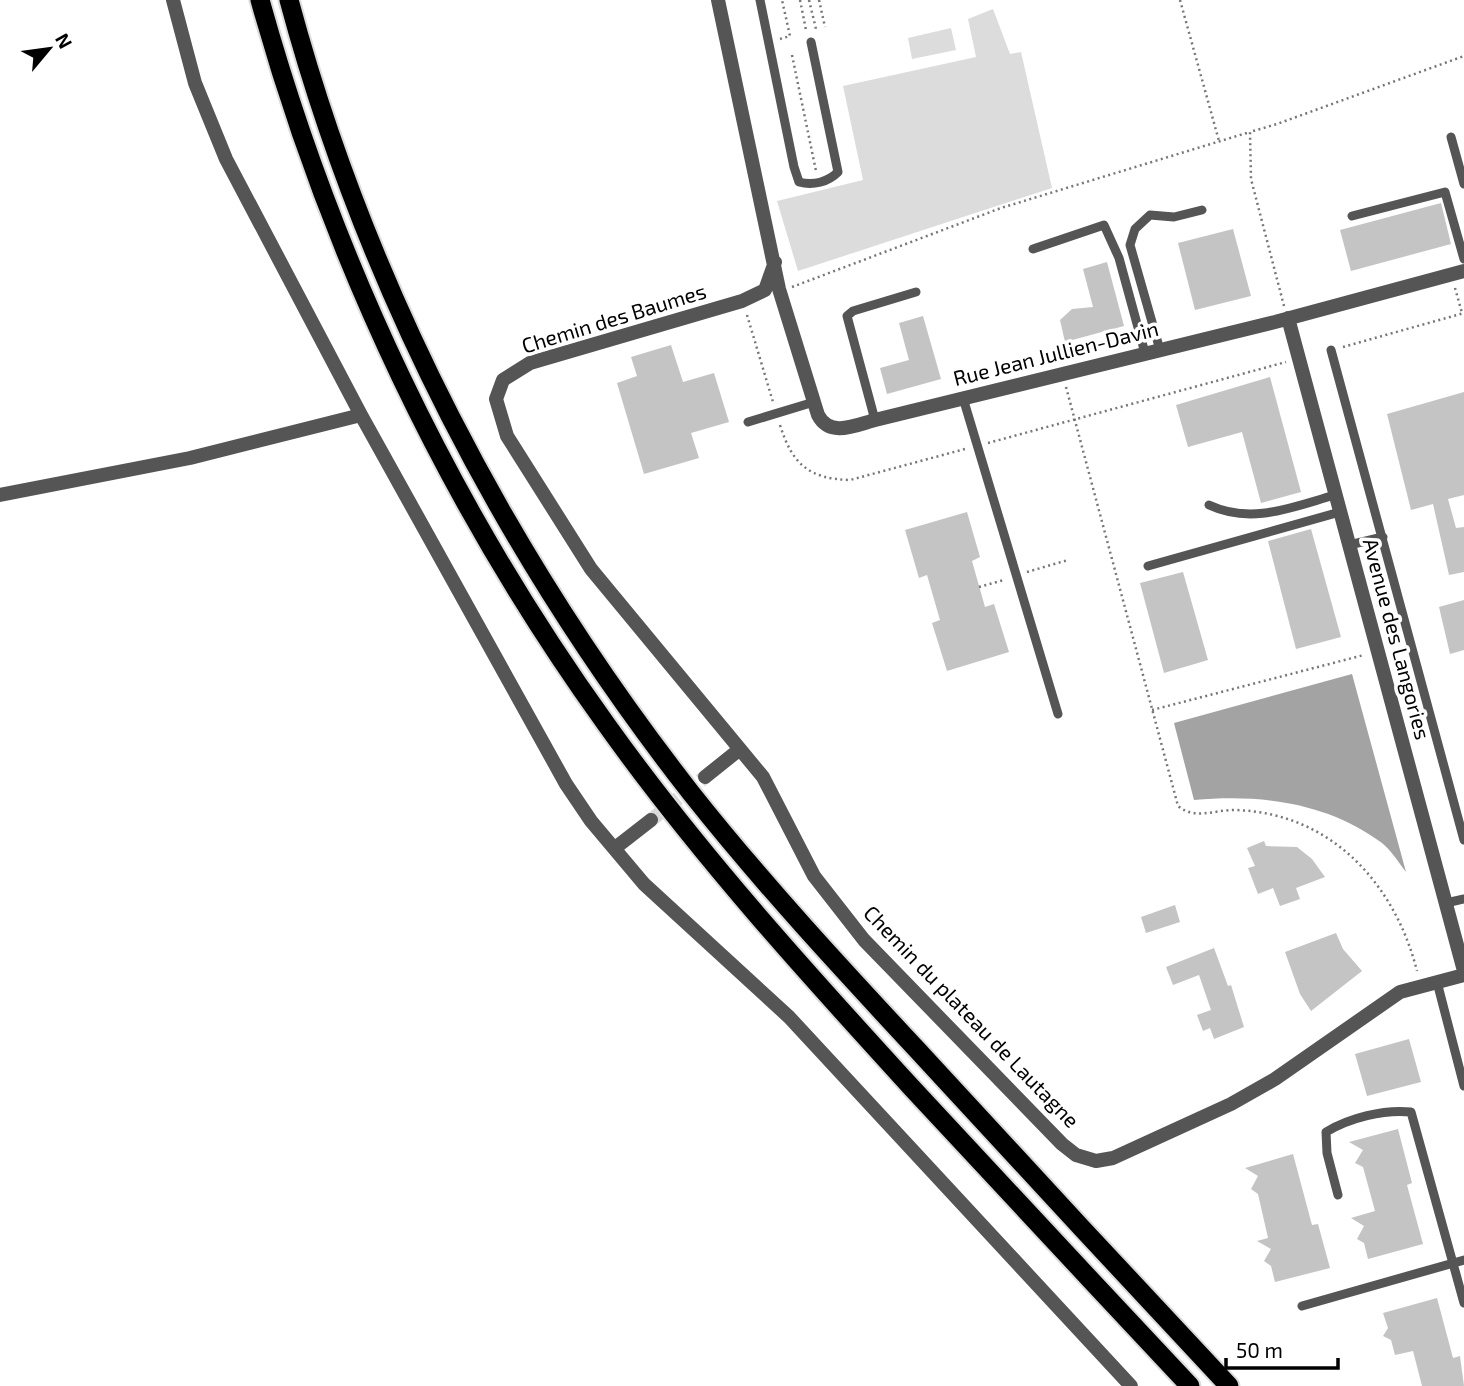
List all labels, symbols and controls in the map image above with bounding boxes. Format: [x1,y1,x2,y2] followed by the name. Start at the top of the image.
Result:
[14,14,84,84] north arrow
[51,29,78,52] text: N
[518,278,709,358] street label: Chemin des Baumes
[950,315,1161,390] street label: Rue Jean Jullien-Davin
[1359,535,1436,742] street label: Avenue des Langories
[859,900,1085,1132] street label: Chemin du plateau de Lautagne
[1226,1326,1338,1370] scale bar
[1236,1337,1283,1362] text: 50 m

